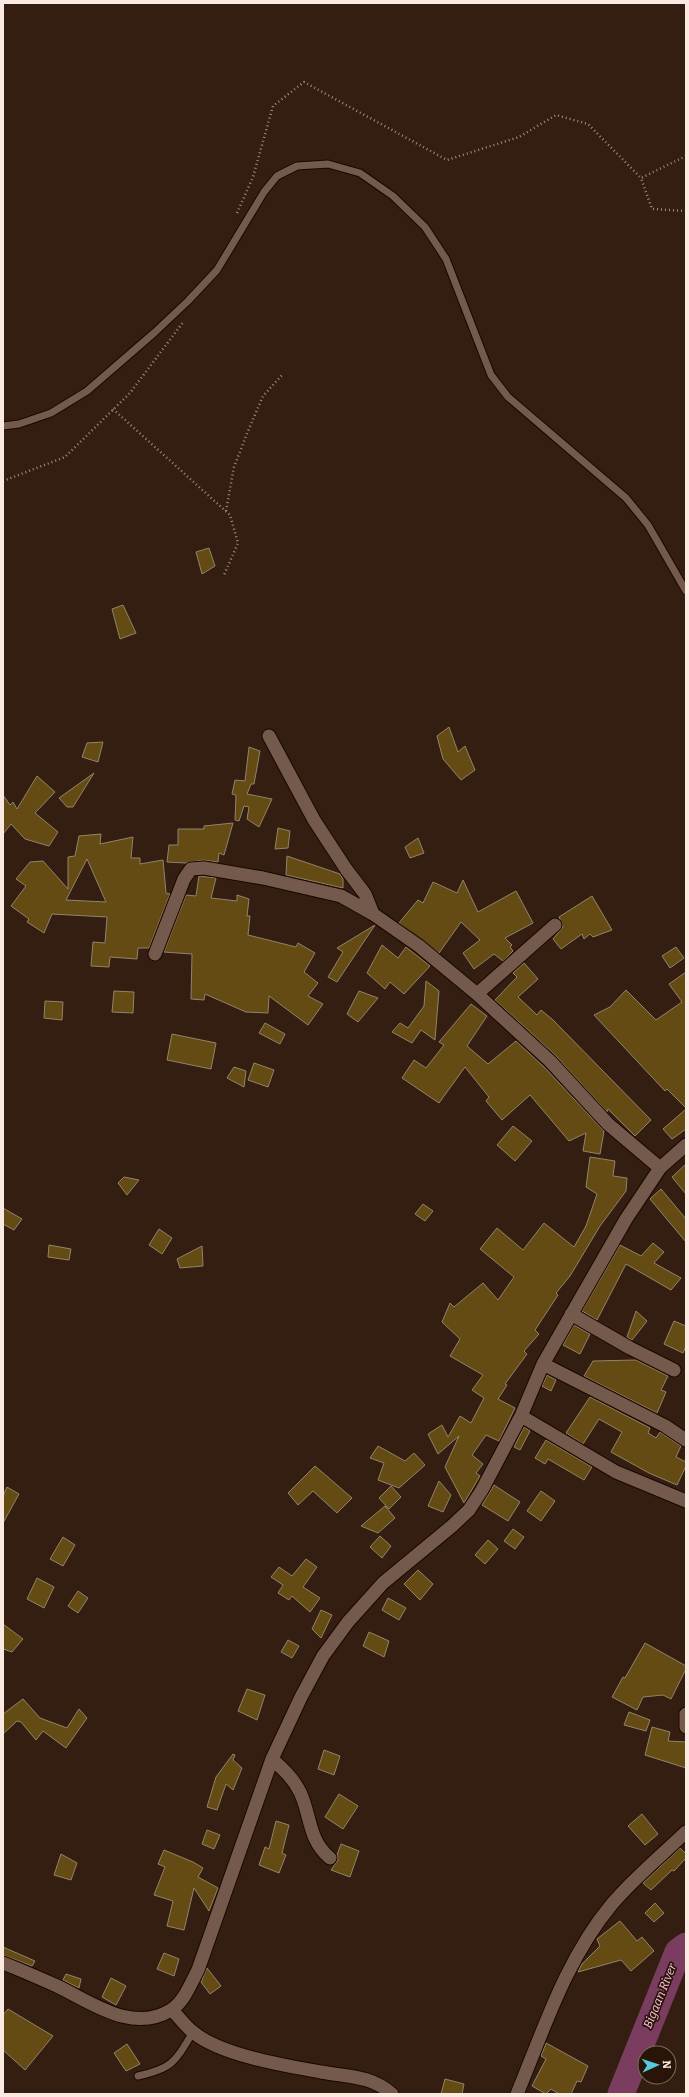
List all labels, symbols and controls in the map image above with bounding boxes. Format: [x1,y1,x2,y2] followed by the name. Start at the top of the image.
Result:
[641,1960,680,2030] water label: Bigaan River
[637,2045,677,2085] north arrow
[660,2060,673,2070] text: N

